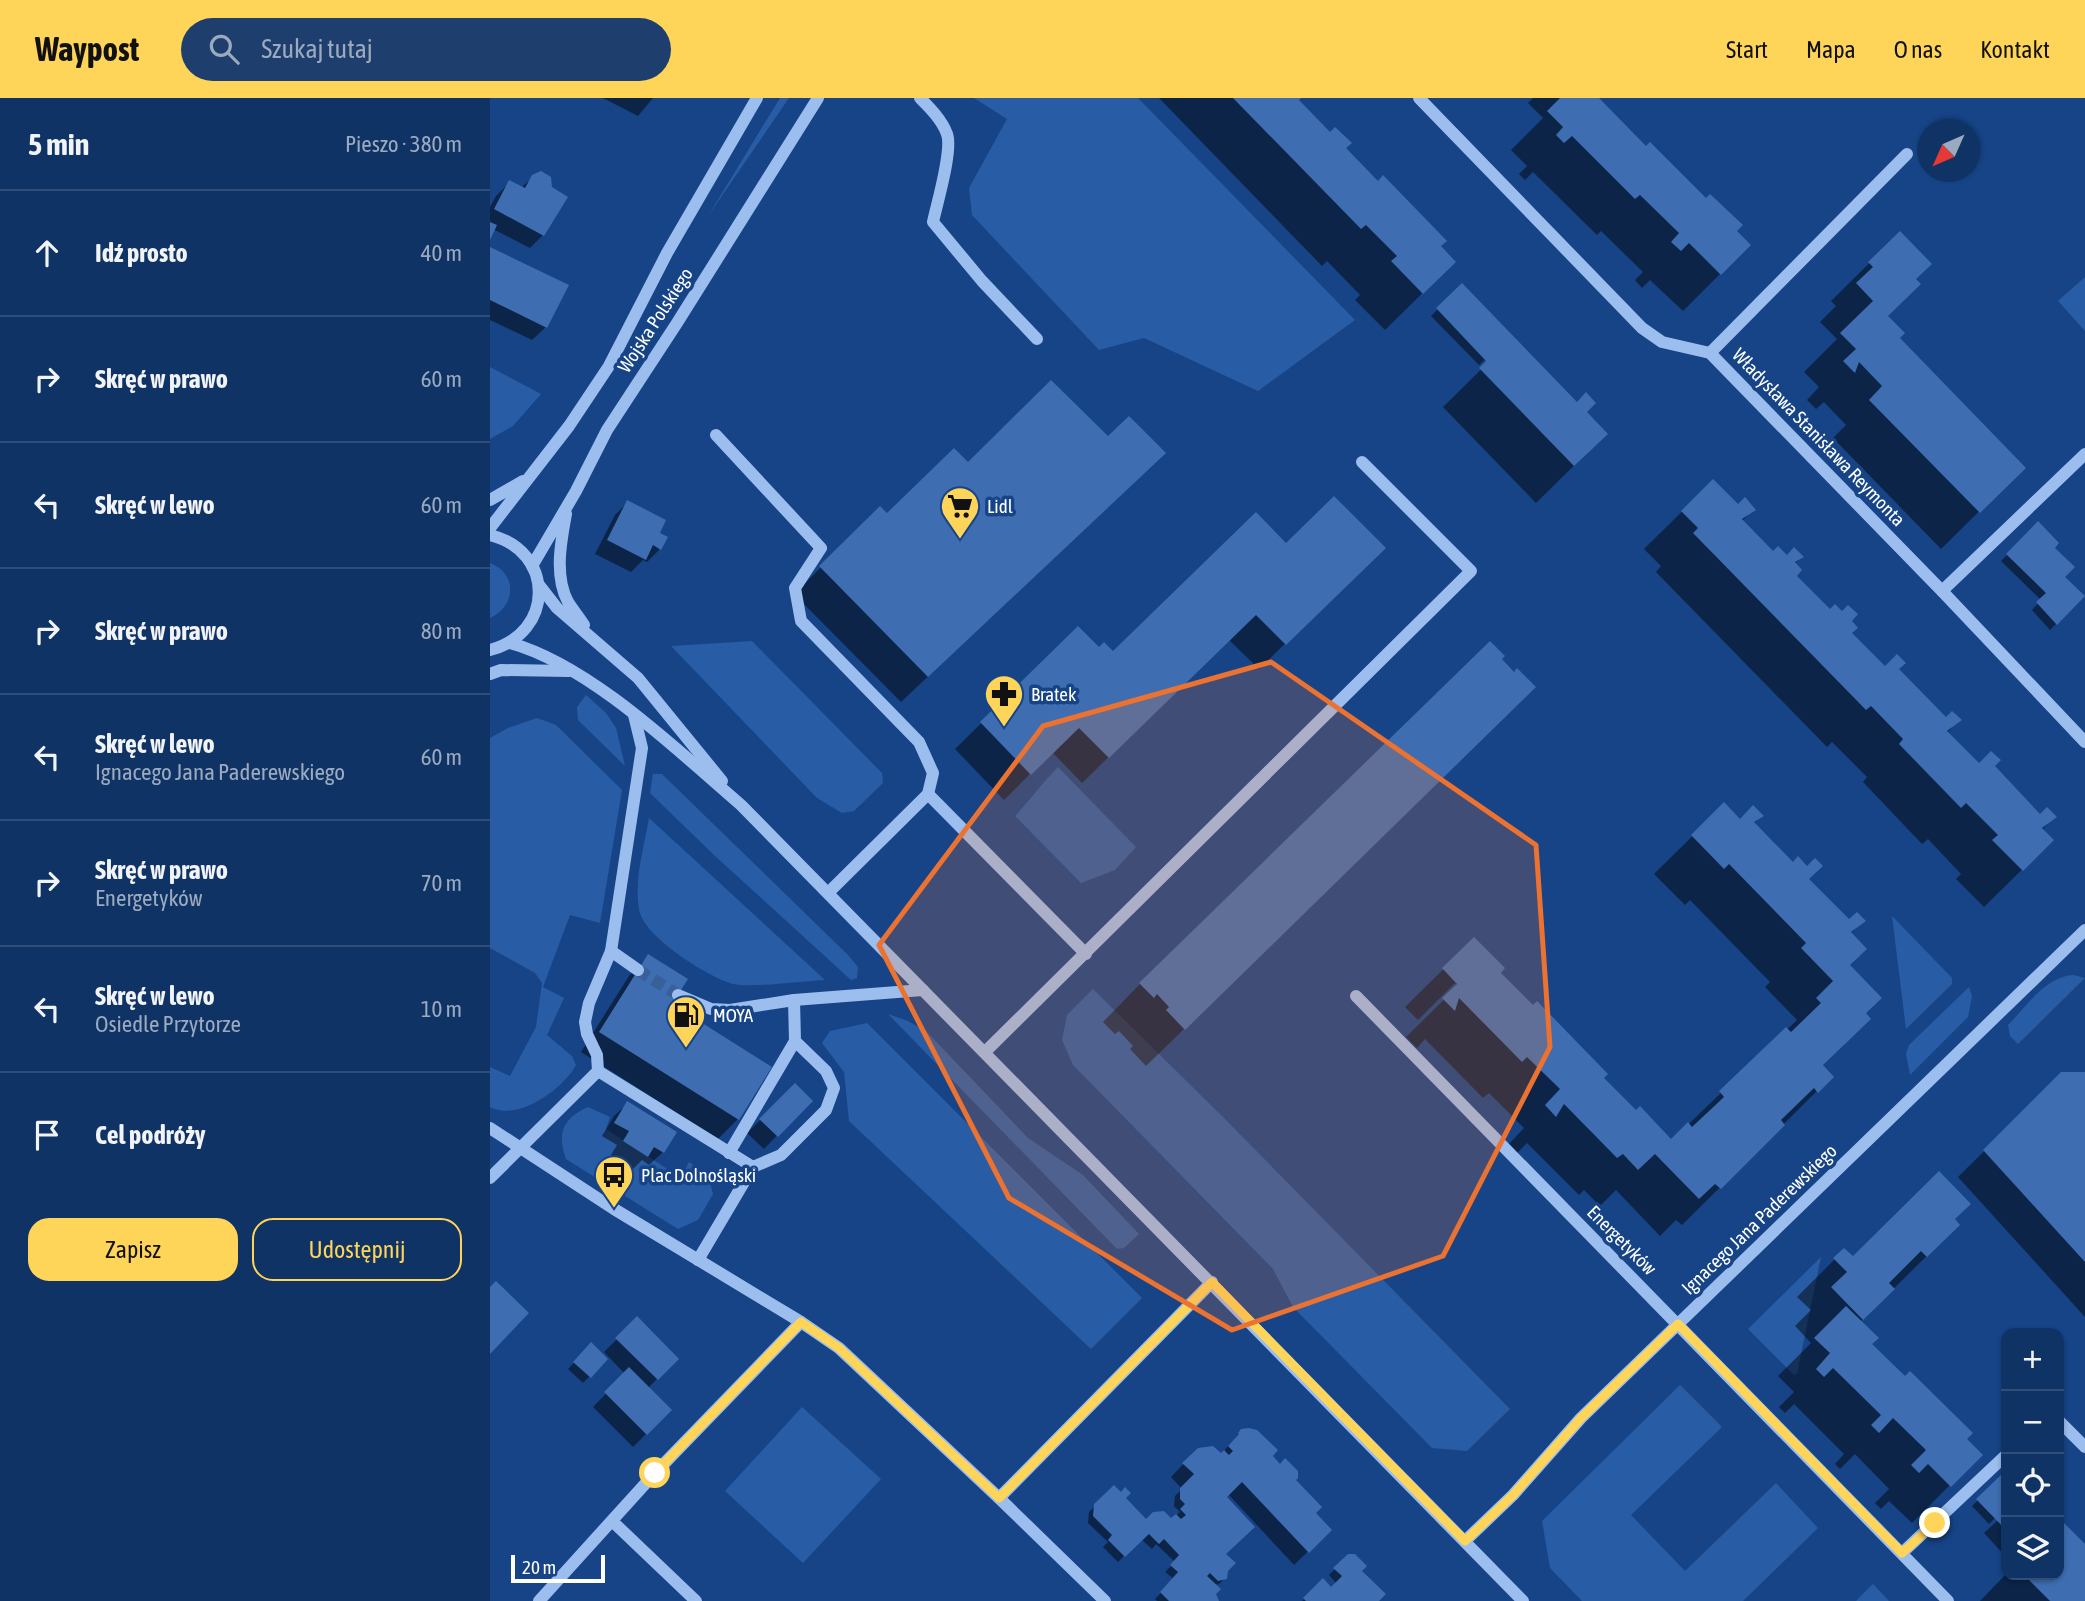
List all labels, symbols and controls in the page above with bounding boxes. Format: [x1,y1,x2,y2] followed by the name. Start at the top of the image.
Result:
[181,18,671,81] search box
[35,30,139,68] text: Waypost
[205,30,243,68] icon: search
[261,34,373,64] text: Szukaj tutaj
[1726,36,1768,63] text: Start
[1806,36,1856,63] text: Mapa
[1894,36,1942,63] text: O nas
[1980,36,2050,63] text: Kontakt
[1917,119,1980,182] north arrow
[28,127,89,161] text: 5 min
[345,131,462,157] text: Pieszo · 380 m
[28,234,66,272] icon: ahead
[95,238,188,268] text: Idź prosto
[421,240,462,266] text: 40 m
[613,264,697,376] street label: Wojska Polskiego
[1728,344,1910,530] street label: Władysława Stanisława Reymonta
[28,360,66,398] icon: right
[95,364,228,394] text: Skręć w prawo
[421,366,462,392] text: 60 m
[939,485,981,540] supermarket icon: Lidl
[28,486,66,524] icon: left
[95,490,215,520] text: Skręć w lewo
[421,492,462,518] text: 60 m
[987,495,1013,517] place label: Lidl
[28,612,66,650] icon: right
[95,616,228,646] text: Skręć w prawo
[421,618,462,644] text: 80 m
[983,673,1025,728] pharmacy icon: Bratek
[1031,683,1077,705] place label: Bratek
[95,729,215,759] text: Skręć w lewo
[28,738,66,776] icon: left
[421,744,462,770] text: 60 m
[95,759,345,785] text: Ignacego Jana Paderewskiego
[95,855,228,885] text: Skręć w prawo
[28,864,66,902] icon: right
[421,870,462,896] text: 70 m
[95,885,202,911] text: Energetyków
[95,981,215,1011] text: Skręć w lewo
[28,990,66,1028] icon: left
[665,994,707,1049] fuel station icon: MOYA
[421,996,462,1022] text: 10 m
[713,1004,754,1026] place label: MOYA
[95,1011,241,1037] text: Osiedle Przytorze
[28,1116,66,1154] icon: arrive
[95,1120,206,1150] text: Cel podróży
[1677,1139,1841,1299] street label: Ignacego Jana Paderewskiego
[593,1154,635,1209] bus stop icon: Plac Dolnośląski
[641,1164,756,1186] place label: Plac Dolnośląski
[1583,1201,1662,1280] street label: Energetyków
[28,1218,238,1281] button: Zapisz
[252,1218,462,1281] button: Udostępnij
[2001,1328,2064,1580] map controls
[2001,1328,2064,1391] button: +
[2001,1391,2064,1454] button: −
[2001,1454,2064,1517] button: locate
[639,1457,670,1488] route start
[1919,1507,1950,1538] route end
[2001,1517,2064,1580] button: layers
[511,1552,606,1584] scale bar
[522,1556,556,1578] text: 20 m

